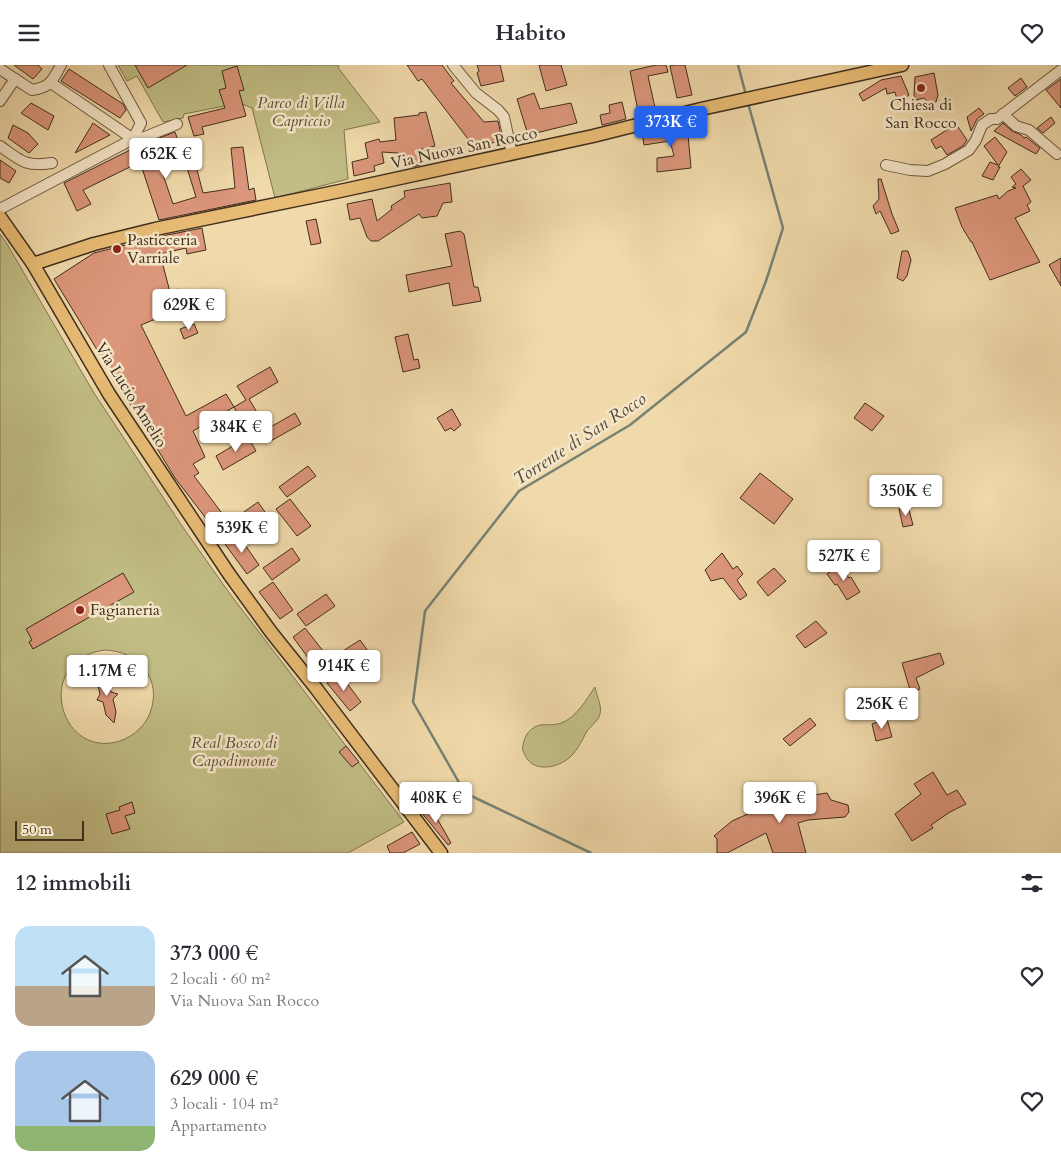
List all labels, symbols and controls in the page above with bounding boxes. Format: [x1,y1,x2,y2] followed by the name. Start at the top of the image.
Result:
[495,18,566,48] text: Habito
[15,19,43,47] icon: menu
[1018,19,1046,47] icon: heart
[915,82,927,94] marker: Chiesa di San Rocco
[257,92,345,132] park label: Parco di Villa Capriccio
[885,94,957,134] place label: Chiesa di San Rocco
[630,106,712,148] pin: 373K €
[645,111,697,133] text: 373K €
[389,122,540,174] street label: Via Nuova San Rocco
[125,137,207,180] pin: 652K €
[140,143,192,165] text: 652K €
[127,229,197,269] place label: Pasticceria Varriale
[111,243,123,255] marker: Pasticceria Varriale
[148,289,230,331] pin: 629K €
[163,294,215,316] text: 629K €
[90,338,172,452] street label: Via Lucio Amelio
[509,387,651,491] water label: Torrente di San Rocco
[195,411,277,453] pin: 384K €
[210,416,262,438] text: 384K €
[865,475,947,517] pin: 350K €
[880,480,932,502] text: 350K €
[201,511,283,554] pin: 539K €
[216,517,268,539] text: 539K €
[803,539,885,582] pin: 527K €
[818,545,870,567] text: 527K €
[90,599,160,621] place label: Fagianeria
[74,604,86,616] marker: Fagianeria
[303,649,385,692] pin: 914K €
[61,655,153,697] pin: 1.17M €
[318,655,370,677] text: 914K €
[78,660,136,682] text: 1.17M €
[841,687,923,730] pin: 256K €
[856,693,908,715] text: 256K €
[191,732,278,772] park label: Real Bosco di Capodimonte
[395,781,477,824] pin: 408K €
[739,781,821,824] pin: 396K €
[410,787,462,809] text: 408K €
[754,787,806,809] text: 396K €
[15,818,84,841] scale bar
[22,820,52,839] text: 50 m
[15,869,131,898] text: 12 immobili
[1018,869,1046,897] icon: filters
[170,939,258,968] text: 373 000 €
[55,946,115,1006] icon: home
[1018,962,1046,990] icon: heart
[170,968,270,990] text: 2 locali · 60 m²
[170,990,319,1012] text: Via Nuova San Rocco
[170,1064,258,1093] text: 629 000 €
[55,1071,115,1131] icon: home
[1018,1087,1046,1115] icon: heart
[170,1093,278,1115] text: 3 locali · 104 m²
[170,1115,267,1137] text: Appartamento

